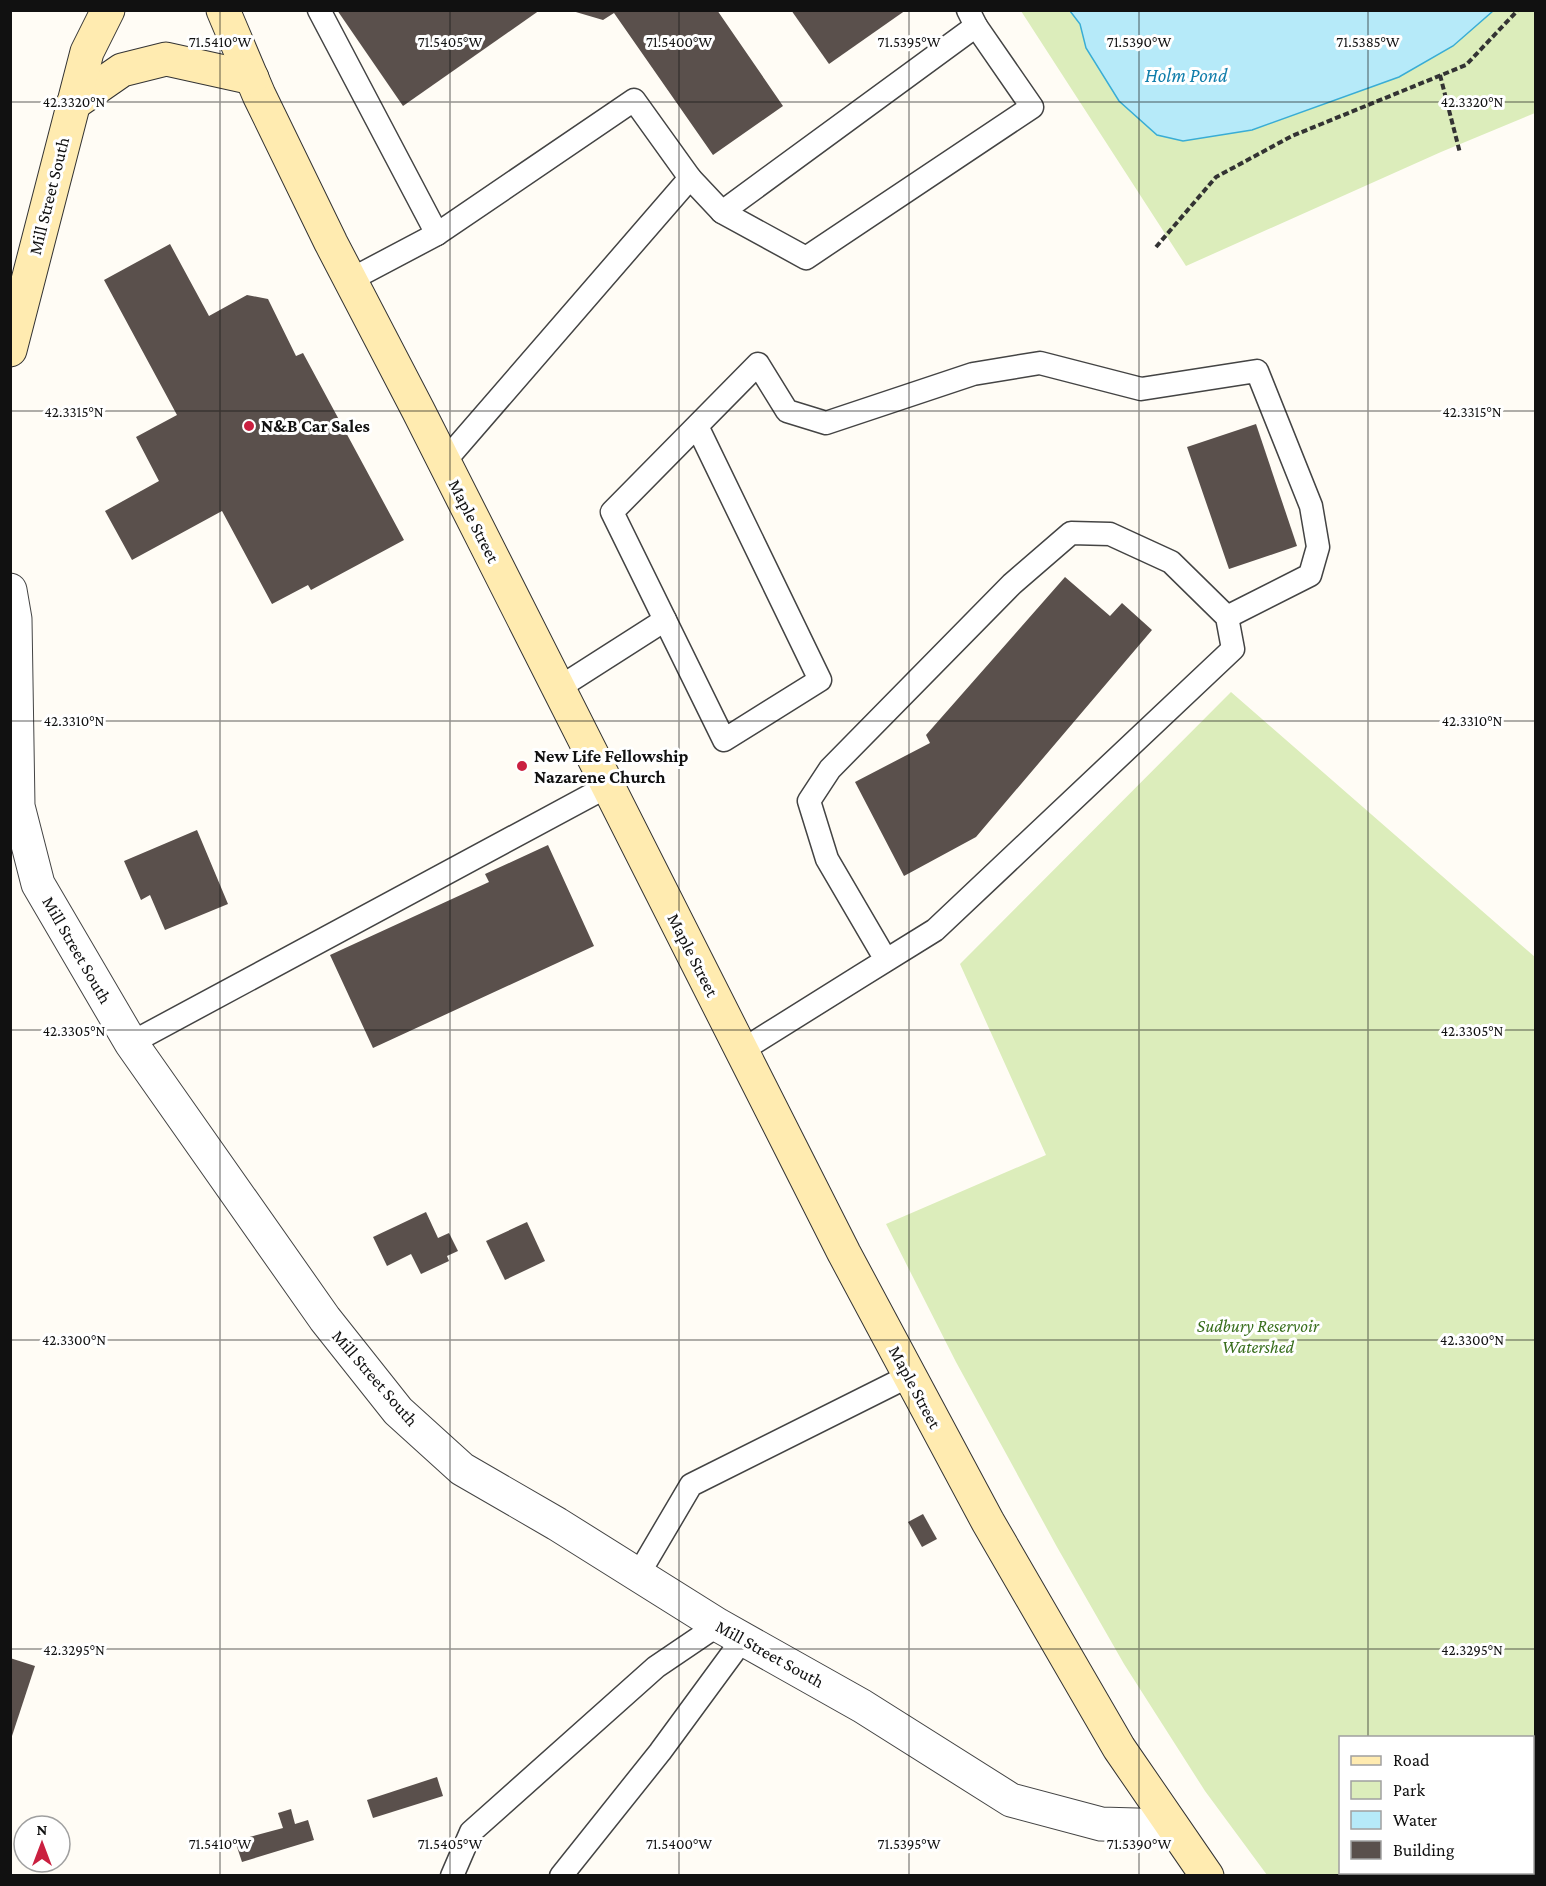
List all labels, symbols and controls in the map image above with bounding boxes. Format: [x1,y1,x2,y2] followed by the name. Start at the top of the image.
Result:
[189,34,252,50] text: 71.5410°W
[418,34,483,50] text: 71.5405°W
[646,34,712,50] text: 71.5400°W
[878,34,941,50] text: 71.5395°W
[1107,34,1171,50] text: 71.5390°W
[1336,34,1400,50] text: 71.5385°W
[1145,64,1228,86] water label: Holm Pond
[43,94,106,110] text: 42.3320°N
[1441,94,1504,110] text: 42.3320°N
[25,135,73,257] street label: Mill Street South
[44,404,104,420] text: 42.3315°N
[1442,404,1502,420] text: 42.3315°N
[261,416,370,436] place label: N&B Car Sales
[242,419,256,433] marker: N&B Car Sales
[444,476,504,567] street label: Maple Street
[44,713,105,729] text: 42.3310°N
[1442,713,1503,729] text: 42.3310°N
[534,746,689,787] place label: New Life Fellowship Nazarene Church
[515,759,529,773] marker: New Life Fellowship Nazarene Church
[38,893,116,1007] street label: Mill Street South
[663,910,723,1001] street label: Maple Street
[43,1023,106,1039] text: 42.3305°N
[1441,1023,1504,1039] text: 42.3305°N
[1197,1316,1320,1357] park label: Sudbury Reservoir Watershed
[328,1326,422,1430] street label: Mill Street South
[42,1332,106,1348] text: 42.3300°N
[1440,1332,1504,1348] text: 42.3300°N
[885,1342,946,1433] street label: Maple Street
[712,1616,828,1692] street label: Mill Street South
[43,1642,105,1658] text: 42.3295°N
[1441,1642,1503,1658] text: 42.3295°N
[1339,1736,1534,1874] legend
[1393,1750,1430,1770] text: Road
[1393,1780,1425,1800] text: Park
[1393,1810,1438,1830] text: Water
[12,1814,72,1874] north arrow
[37,1821,48,1838] text: N
[189,1836,252,1852] text: 71.5410°W
[418,1836,483,1852] text: 71.5405°W
[646,1836,712,1852] text: 71.5400°W
[878,1836,941,1852] text: 71.5395°W
[1107,1836,1171,1852] text: 71.5390°W
[1393,1840,1455,1860] text: Building

